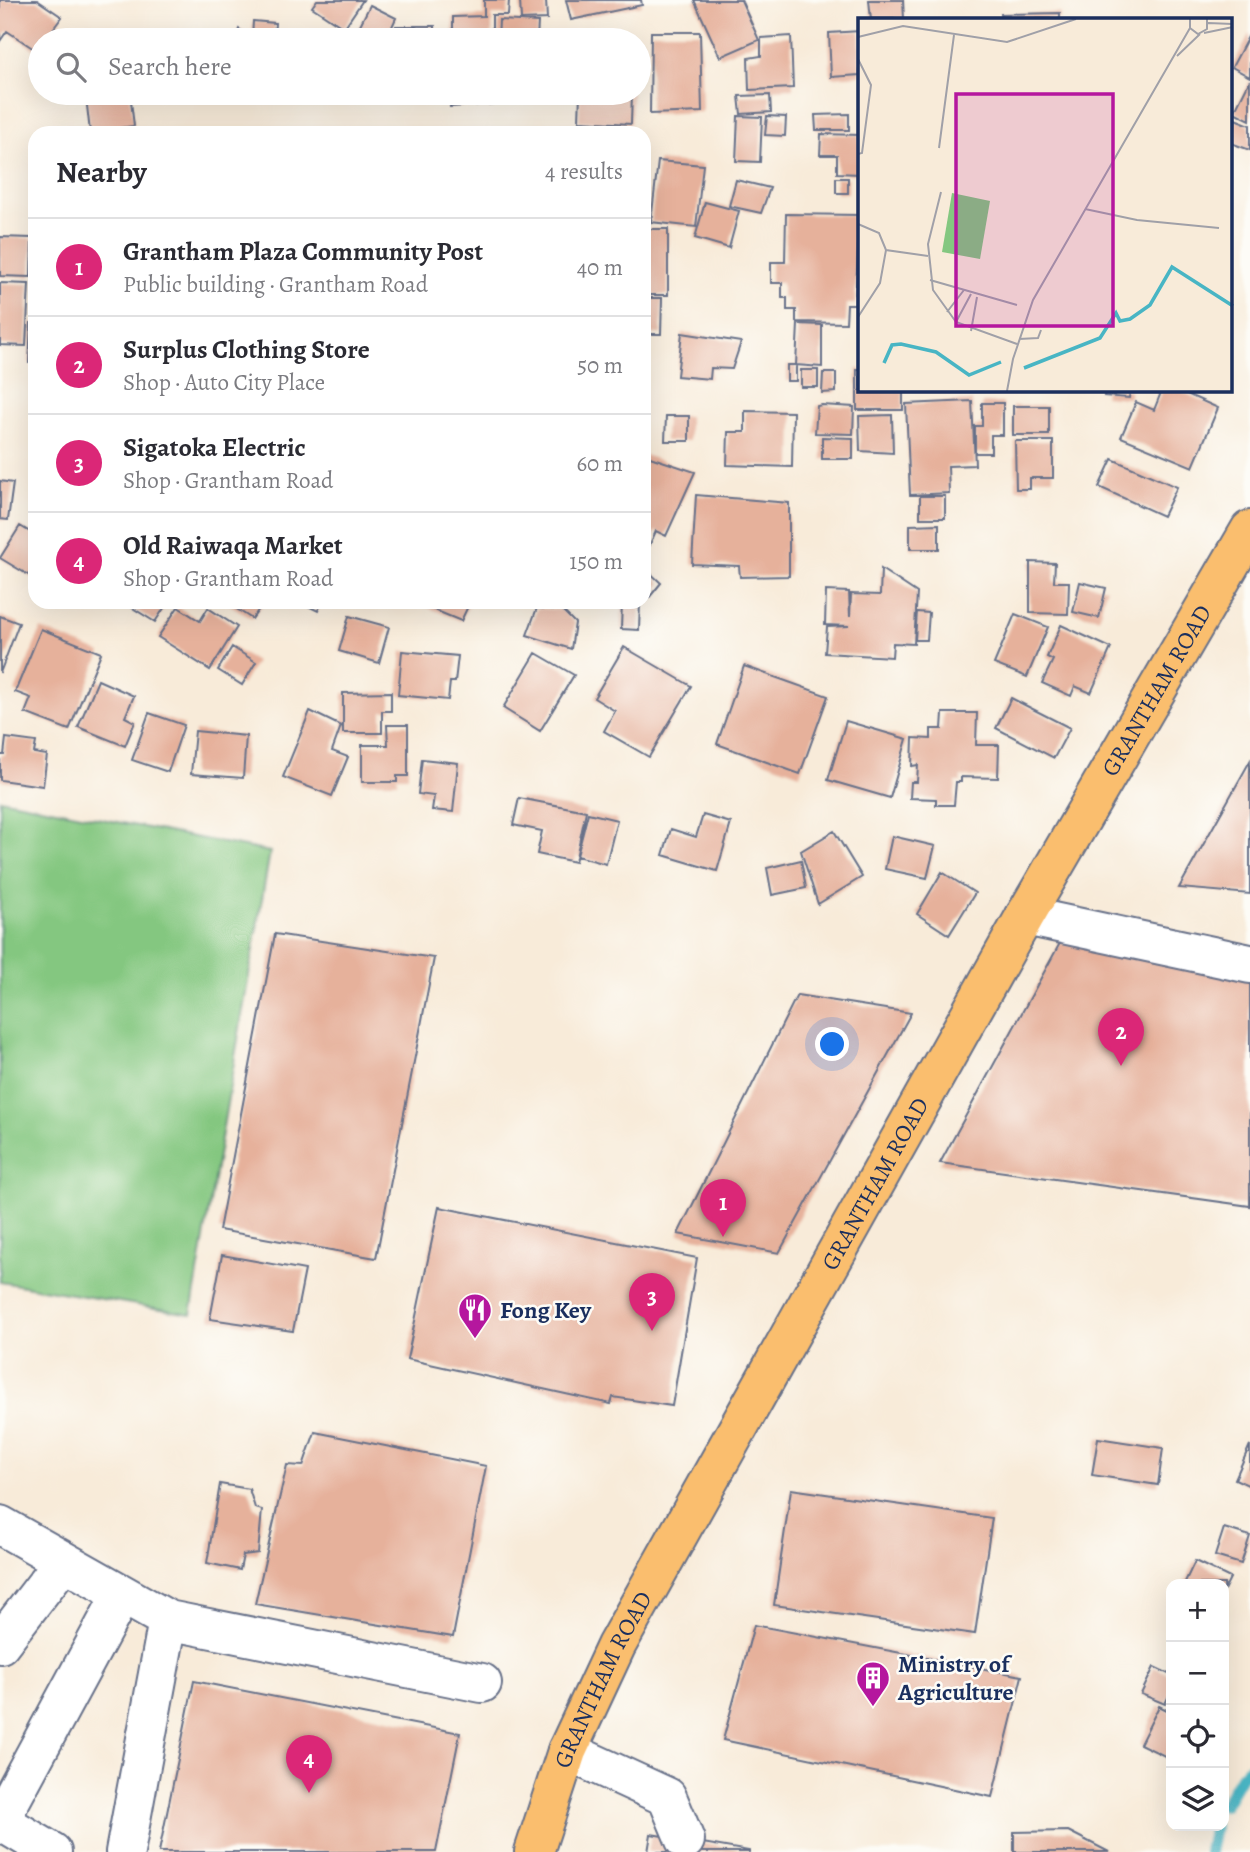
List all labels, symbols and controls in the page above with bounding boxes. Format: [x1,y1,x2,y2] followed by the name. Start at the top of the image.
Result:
[858,18,1232,392] inset map
[28,28,651,105] search box
[52,48,90,86] icon: search
[108,49,232,84] text: Search here
[56,152,147,192] text: Nearby
[545,156,623,187] text: 4 results
[123,234,483,269] text: Grantham Plaza Community Post
[75,252,83,283] text: 1
[577,252,623,283] text: 40 m
[123,269,428,300] text: Public building · Grantham Road
[123,332,370,367] text: Surplus Clothing Store
[73,350,85,381] text: 2
[577,350,623,381] text: 50 m
[123,367,325,398] text: Shop · Auto City Place
[123,430,306,465] text: Sigatoka Electric
[74,448,84,479] text: 3
[576,448,623,479] text: 60 m
[123,465,333,496] text: Shop · Grantham Road
[123,528,343,563] text: Old Raiwaqa Market
[74,546,84,577] text: 4
[569,546,623,577] text: 150 m
[123,563,333,594] text: Shop · Grantham Road
[1094,599,1219,782] street label: GRANTHAM ROAD
[1098,1008,1144,1066] pin: 2
[815,1027,849,1061] your location
[814,1092,936,1276] street label: GRANTHAM ROAD
[700,1179,746,1237] pin: 1
[629,1273,675,1331] pin: 3
[456,1291,494,1340] restaurant icon: Fong Key
[500,1294,592,1326] place label: Fong Key
[1166,1579,1229,1831] map controls
[1166,1579,1229,1642] button: +
[547,1585,660,1772] street label: GRANTHAM ROAD
[1166,1642,1229,1705] button: −
[897,1648,1014,1708] place label: Ministry of Agriculture
[854,1659,892,1708] building icon: Ministry of Agriculture
[1166,1705,1229,1768] button: locate
[286,1735,332,1793] pin: 4
[1166,1768,1229,1831] button: layers

